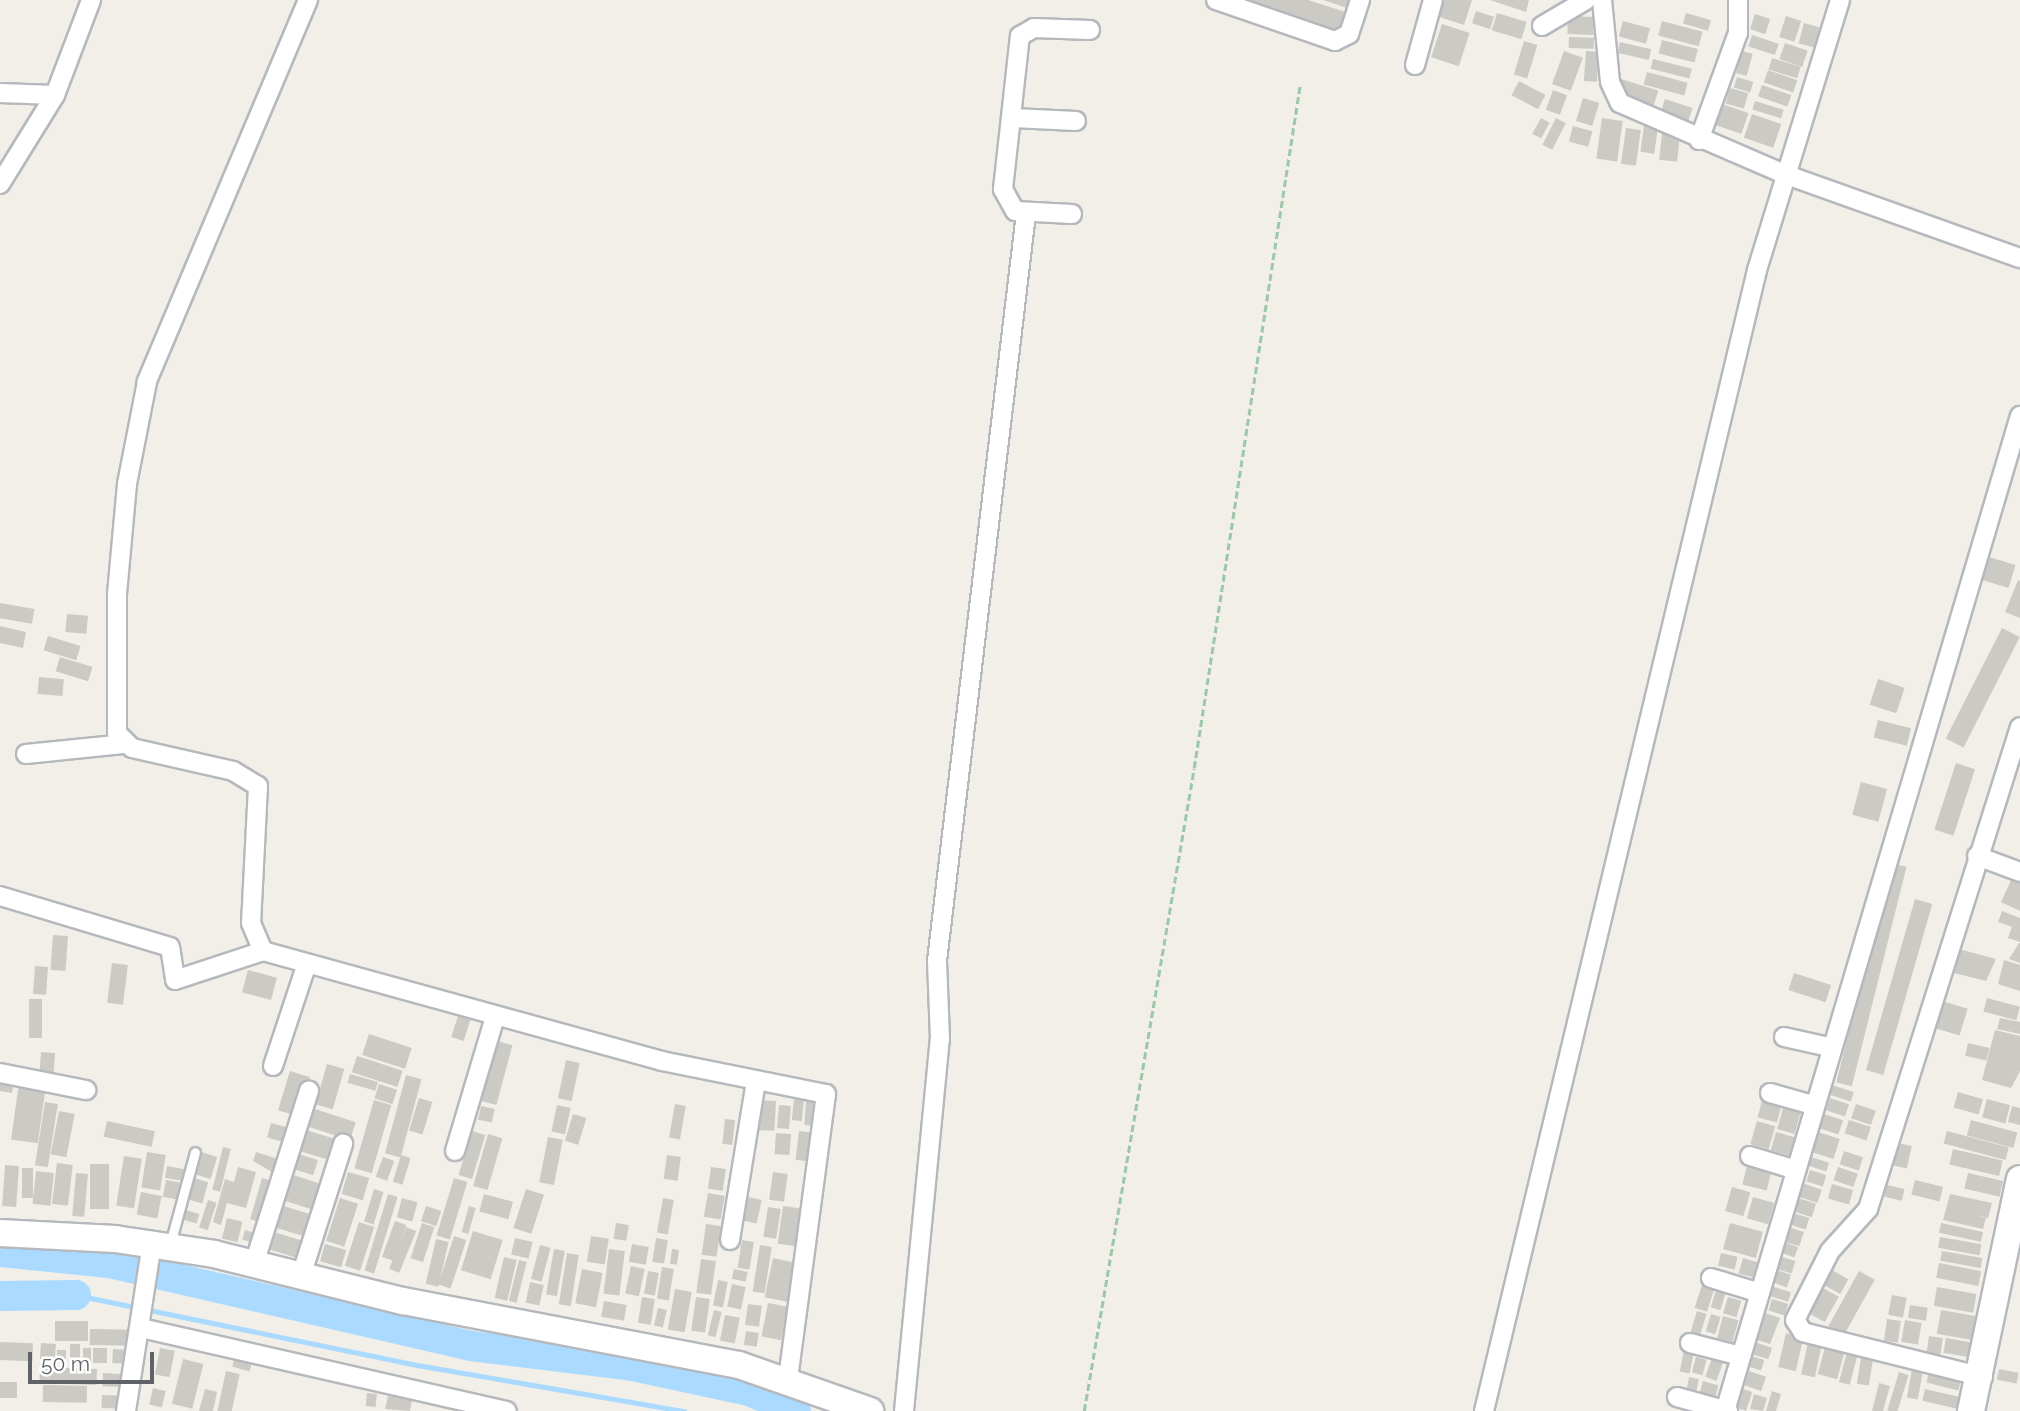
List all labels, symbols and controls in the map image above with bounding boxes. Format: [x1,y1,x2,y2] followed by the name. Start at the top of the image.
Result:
[32,1338,158,1382] scale bar
[41,1351,90,1376] text: 50 m

